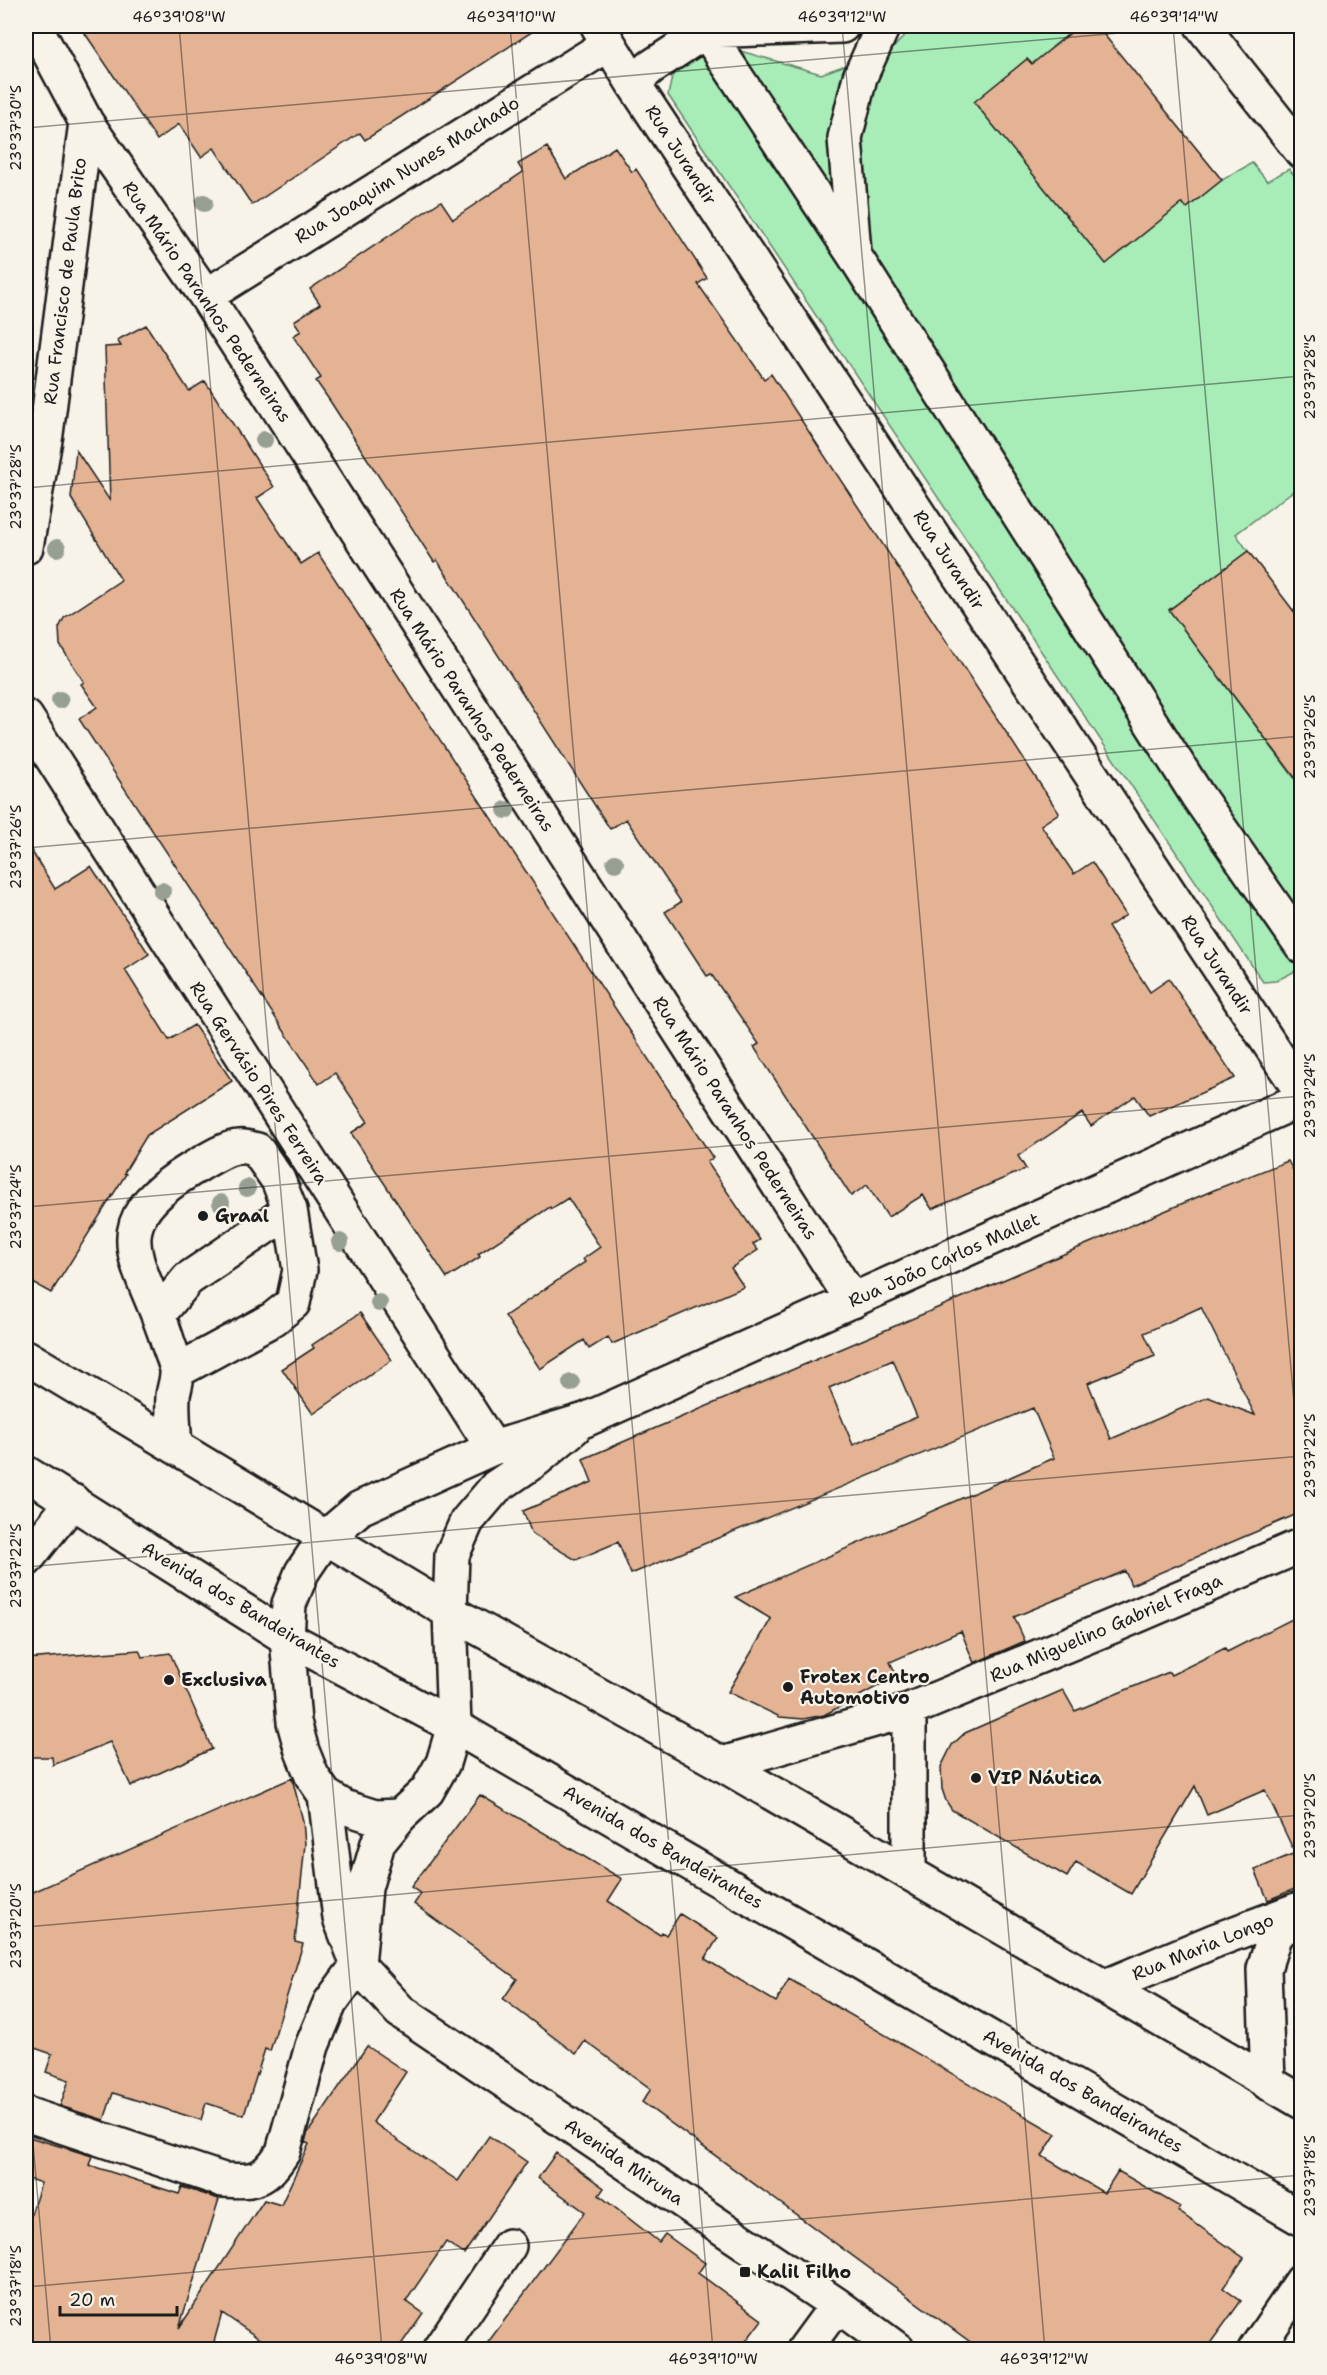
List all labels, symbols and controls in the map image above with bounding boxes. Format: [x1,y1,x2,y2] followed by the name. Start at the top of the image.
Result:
[132,7,226,27] text: 46°39'08"W
[466,7,556,27] text: 46°39'10"W
[798,7,886,27] text: 46°39'12"W
[1129,7,1219,27] text: 46°39'14"W
[6,85,26,171] text: 23°37'30"S
[290,91,524,249] street label: Rua Joaquim Nunes Machado
[640,100,722,210] street label: Rua Jurandir
[38,156,92,406] street label: Rua Francisco de Paula Brito
[117,177,297,427] street label: Rua Mário Paranhos Pederneiras
[1300,334,1320,420] text: 23°37'28"S
[6,444,26,530] text: 23°37'28"S
[908,505,990,615] street label: Rua Jurandir
[384,584,560,836] street label: Rua Mário Paranhos Pederneiras
[1300,695,1320,779] text: 23°37'26"S
[6,805,26,889] text: 23°37'26"S
[1176,910,1258,1020] street label: Rua Jurandir
[184,977,334,1189] street label: Rua Gervásio Pires Ferreira
[647,992,823,1244] street label: Rua Mário Paranhos Pederneiras
[1300,1054,1320,1139] text: 23°37'24"S
[6,1165,26,1250] text: 23°37'24"S
[215,1204,269,1228] place label: Graal
[845,1207,1043,1313] street label: Rua João Carlos Mallet
[196,1209,210,1223] marker: Graal
[1300,1413,1320,1499] text: 23°37'22"S
[6,1523,26,1609] text: 23°37'22"S
[137,1536,345,1674] street label: Avenida dos Bandeirantes
[986,1568,1226,1688] street label: Rua Miguelino Gabriel Fraga
[800,1665,930,1710] place label: Frotex Centro Automotivo
[181,1668,268,1692] place label: Exclusiva
[162,1673,176,1687] marker: Exclusiva
[781,1680,795,1694] marker: Frotex Centro Automotivo
[988,1766,1102,1790] place label: VIP Náutica
[969,1771,983,1785] marker: VIP Náutica
[1300,1773,1320,1859] text: 23°37'20"S
[558,1780,768,1914] street label: Avenida dos Bandeirantes
[6,1883,26,1969] text: 23°37'20"S
[1129,1908,1277,1986] street label: Rua Maria Longo
[978,2024,1188,2158] street label: Avenida dos Bandeirantes
[560,2113,688,2211] street label: Avenida Miruna
[1300,2135,1320,2217] text: 23°37'18"S
[6,2245,26,2327] text: 23°37'18"S
[757,2260,851,2284] place label: Kalil Filho
[738,2265,752,2279] marker: Kalil Filho
[60,2279,177,2317] scale bar
[69,2288,115,2312] text: 20 m
[334,2349,428,2369] text: 46°39'08"W
[668,2349,758,2369] text: 46°39'10"W
[1000,2349,1088,2369] text: 46°39'12"W

